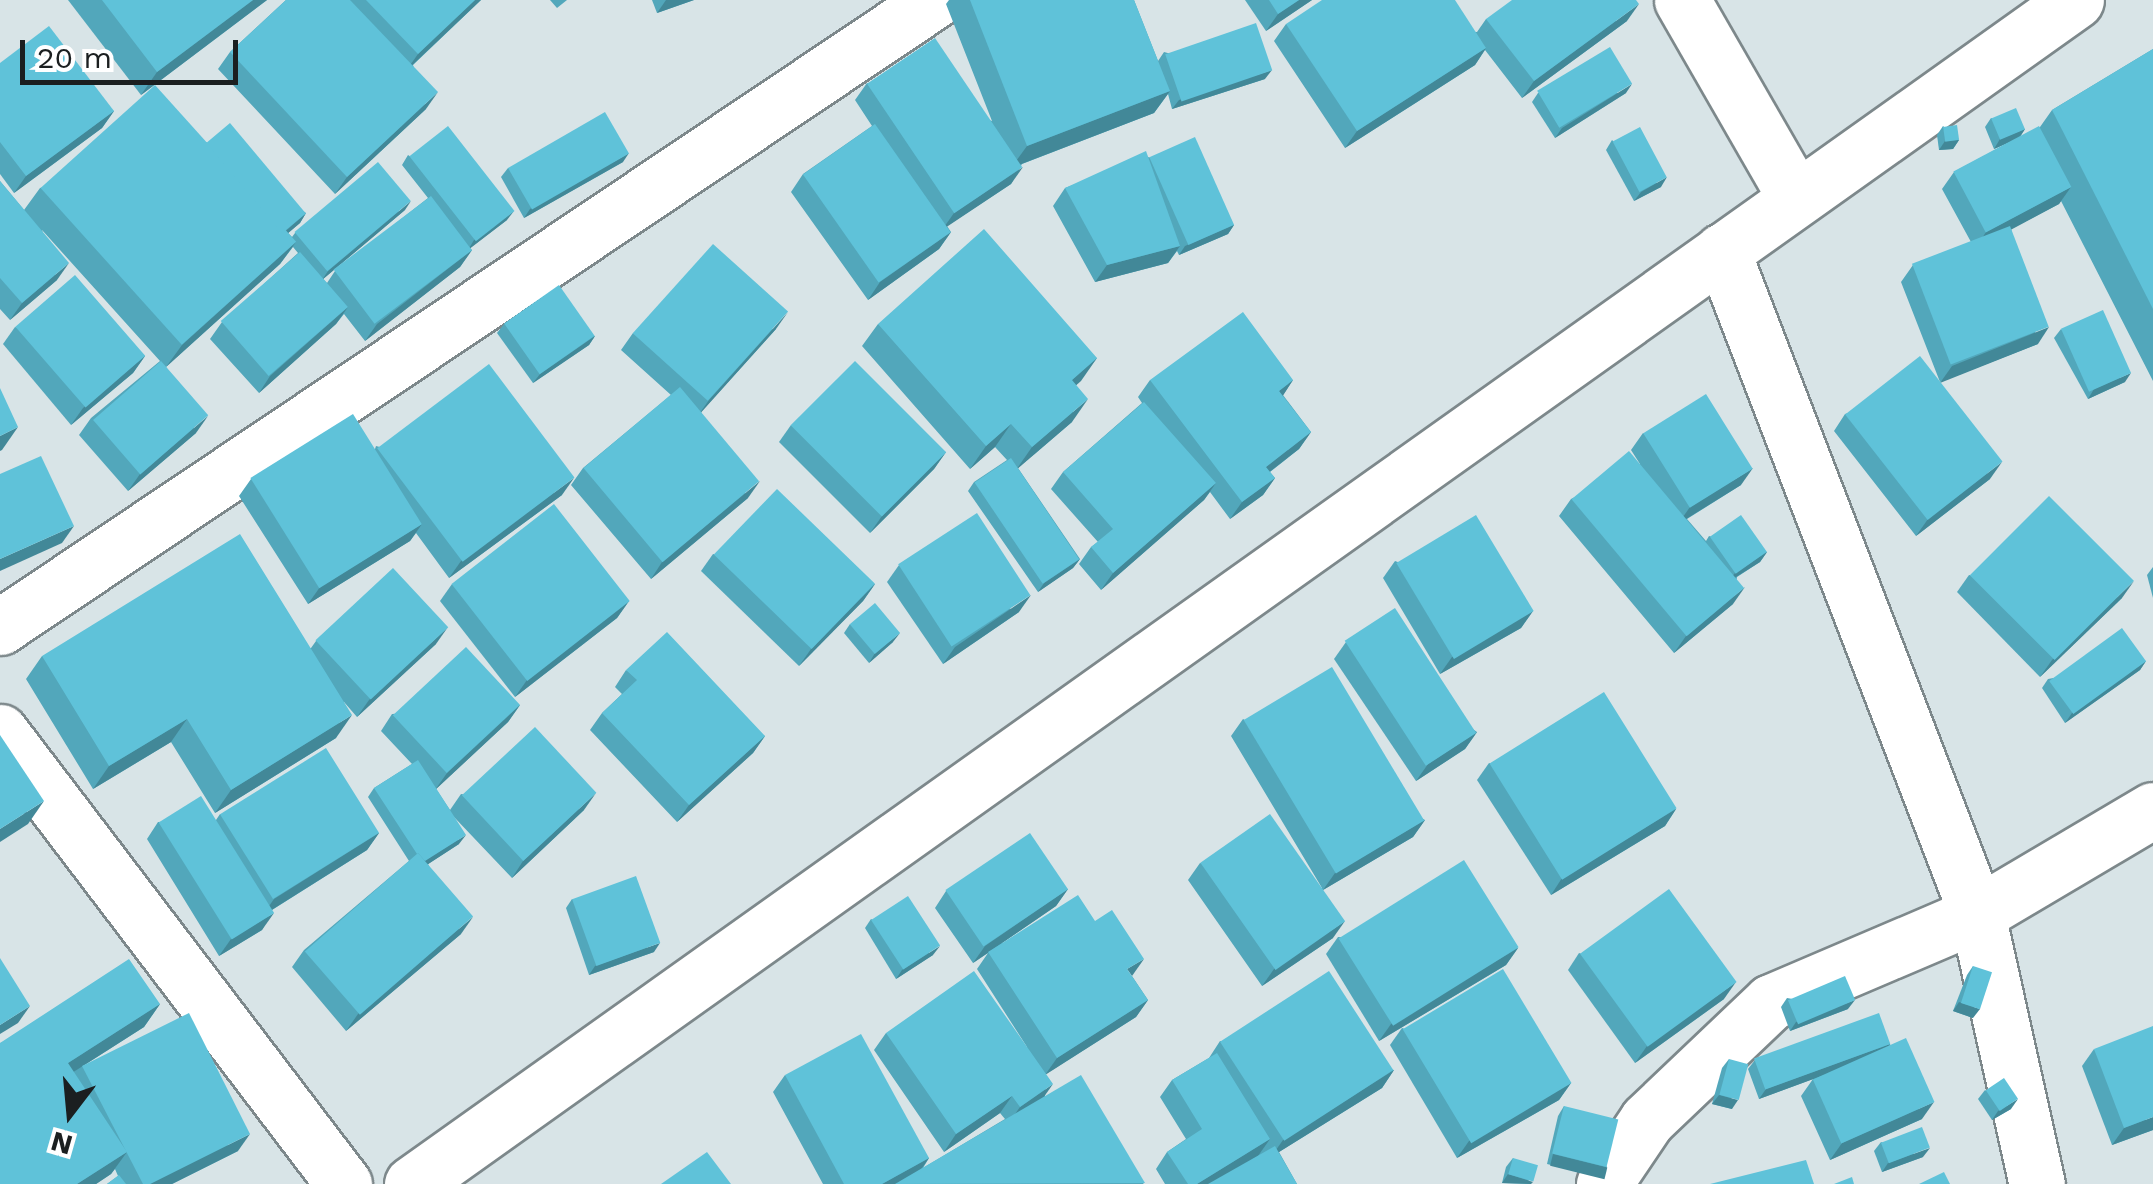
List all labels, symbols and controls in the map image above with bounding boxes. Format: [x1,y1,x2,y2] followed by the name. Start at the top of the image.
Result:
[25,20,242,82] scale bar
[37,40,112,75] text: 20 m
[20,1064,120,1164] north arrow
[47,1125,76,1162] text: N

